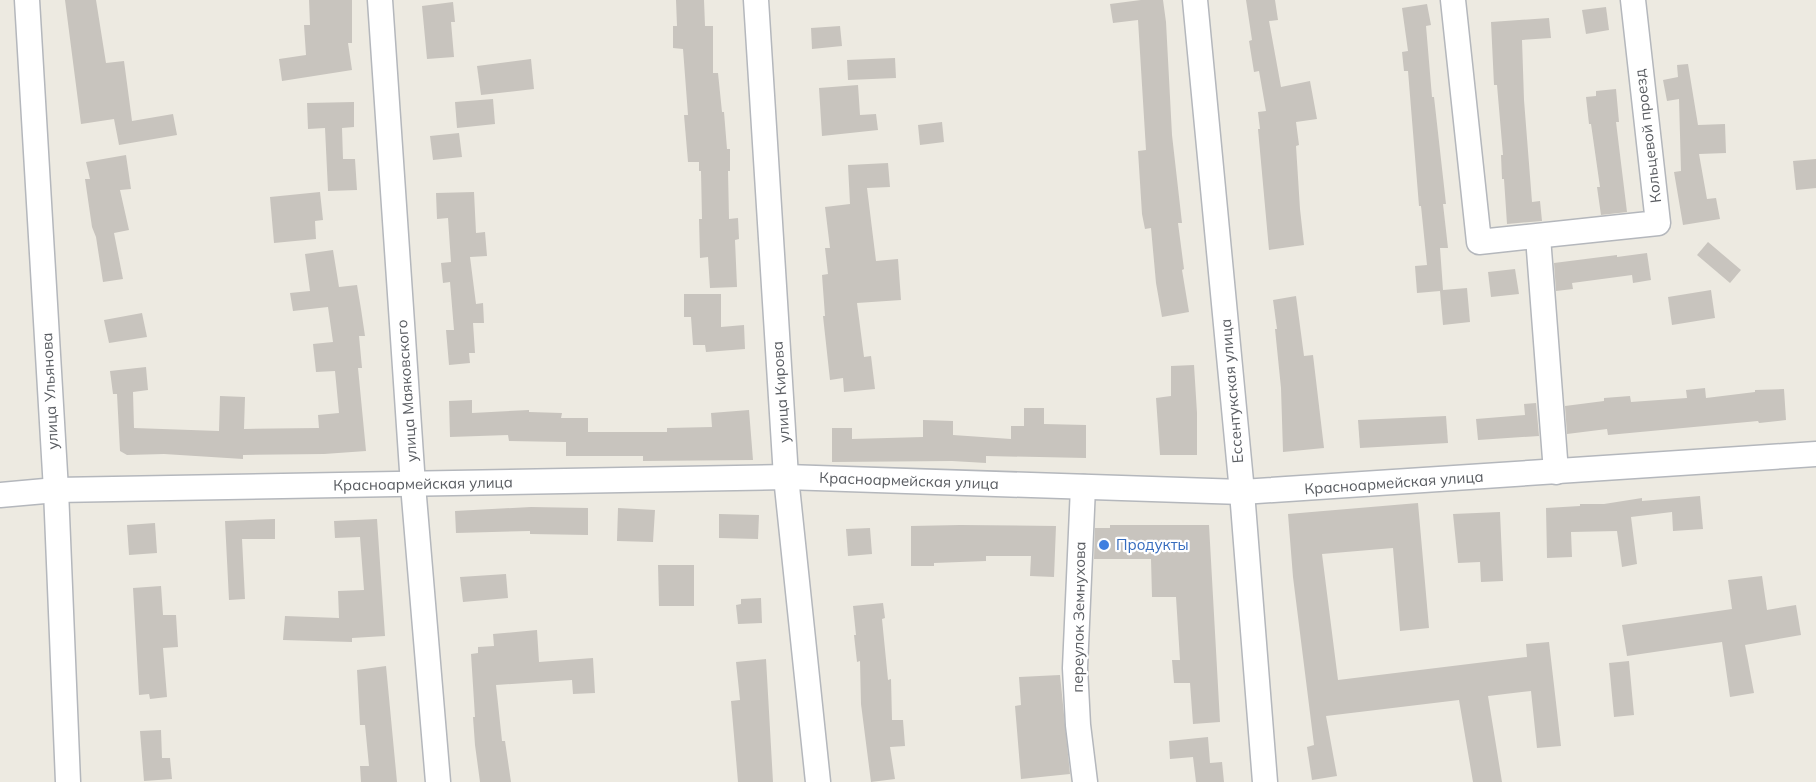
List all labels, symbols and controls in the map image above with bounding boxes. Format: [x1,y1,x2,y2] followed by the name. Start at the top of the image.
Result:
[1630,68,1665,204] street label: Кольцевой проезд
[1216,318,1247,464] street label: Ессентукская улица
[392,319,421,463] street label: улица Маяковского
[37,332,62,450] street label: улица Ульянова
[767,341,794,443] street label: улица Кирова
[1304,467,1484,498] street label: Красноармейская улица
[819,468,999,493] street label: Красноармейская улица
[333,472,513,495] street label: Красноармейская улица
[1116,535,1189,554] place label: Продукты
[1097,538,1111,552] marker: Продукты
[1068,541,1089,693] street label: переулок Земнухова

